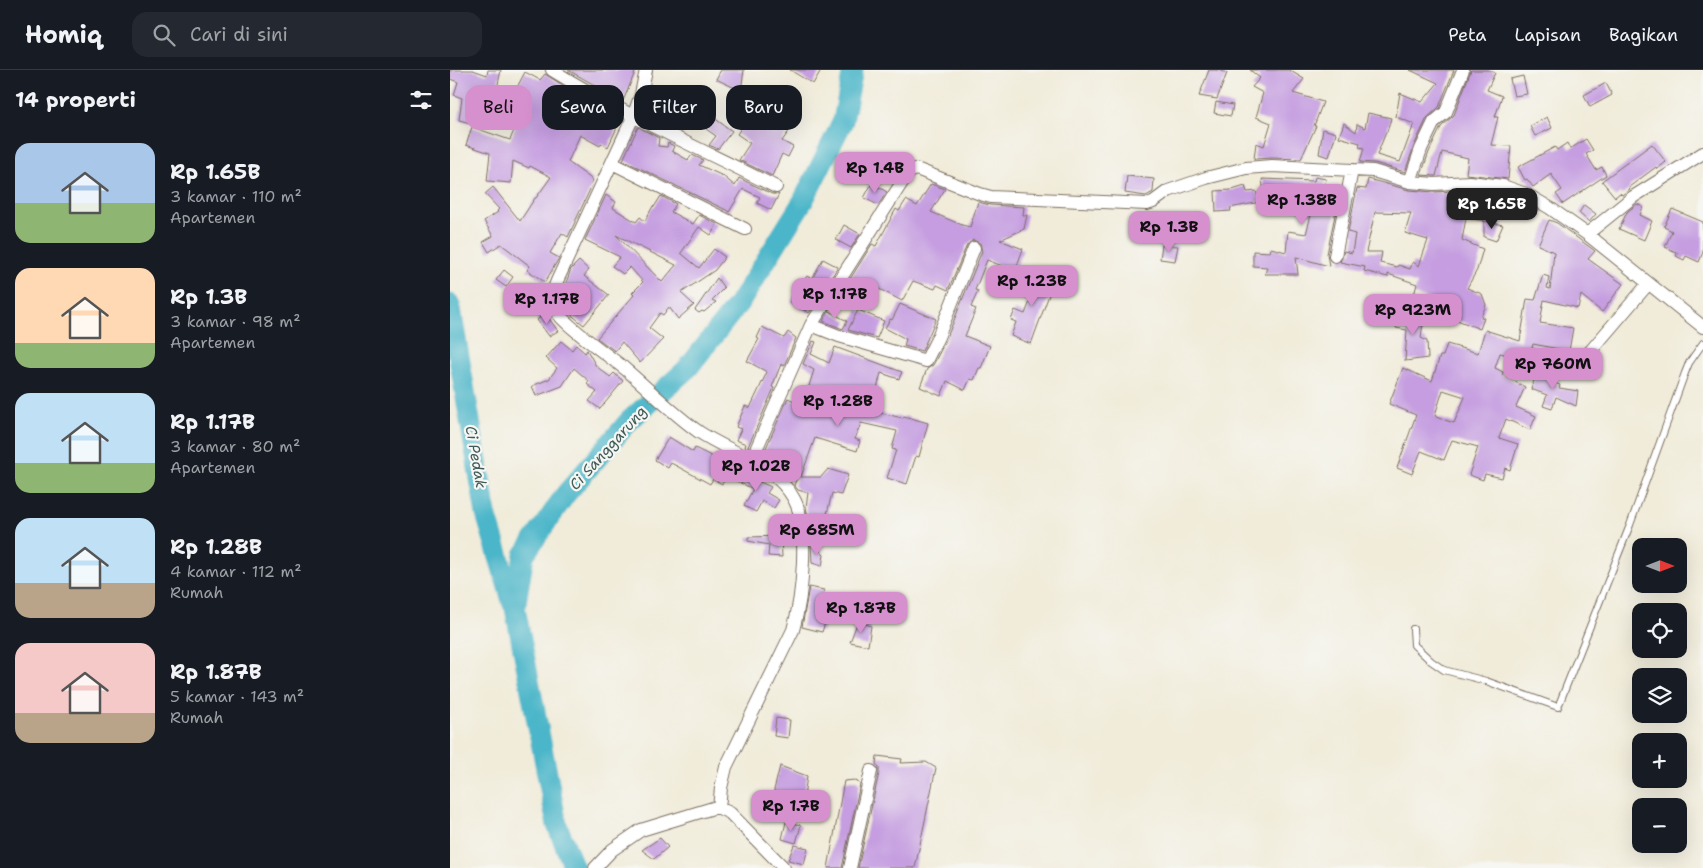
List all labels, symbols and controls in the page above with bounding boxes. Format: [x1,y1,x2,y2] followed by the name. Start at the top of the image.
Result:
[132,12,482,57] search box
[25,19,102,51] text: Homiq
[150,21,178,49] icon: search
[190,22,288,47] text: Cari di sini
[1448,23,1487,47] text: Peta
[1515,23,1581,47] text: Lapisan
[1609,23,1678,47] text: Bagikan
[465,85,532,130] chip: Beli
[542,85,624,130] chip: Sewa
[634,85,716,130] chip: Filter
[726,85,802,130] chip: Baru
[15,86,136,114] text: 14 properti
[407,86,435,114] icon: filters
[829,152,921,194] pin: Rp 1.4B
[846,157,904,178] text: Rp 1.4B
[170,158,260,186] text: Rp 1.65B
[55,163,115,223] icon: home
[1250,184,1354,226] pin: Rp 1.38B
[170,186,302,207] text: 3 kamar · 110 m²
[1440,188,1544,230] pin: Rp 1.65B
[1267,189,1337,210] text: Rp 1.38B
[1458,193,1526,214] text: Rp 1.65B
[170,207,255,228] text: Apartemen
[1123,210,1215,253] pin: Rp 1.3B
[1140,216,1198,237] text: Rp 1.3B
[980,264,1084,307] pin: Rp 1.23B
[997,270,1067,291] text: Rp 1.23B
[783,278,887,320] pin: Rp 1.17B
[495,282,599,325] pin: Rp 1.17B
[170,283,247,311] text: Rp 1.3B
[803,283,867,304] text: Rp 1.17B
[55,288,115,348] icon: home
[515,288,579,309] text: Rp 1.17B
[1367,294,1459,336] pin: Rp 923M
[1375,299,1451,320] text: Rp 923M
[170,311,301,332] text: 3 kamar · 98 m²
[170,332,255,353] text: Apartemen
[1507,348,1599,390] pin: Rp 760M
[1515,353,1591,374] text: Rp 760M
[786,384,890,427] pin: Rp 1.28B
[803,390,873,411] text: Rp 1.28B
[565,402,651,494] water label: Ci Sanggarung
[170,408,255,436] text: Rp 1.17B
[55,413,115,473] icon: home
[461,424,491,490] water label: Ci Pedak
[170,436,300,457] text: 3 kamar · 80 m²
[704,450,808,492] pin: Rp 1.02B
[721,455,791,476] text: Rp 1.02B
[170,457,255,478] text: Apartemen
[771,514,863,556] pin: Rp 685M
[779,519,855,540] text: Rp 685M
[170,533,262,561] text: Rp 1.28B
[55,538,115,598] icon: home
[1632,538,1688,592] north arrow
[1632,538,1687,853] map controls
[170,561,302,582] text: 4 kamar · 112 m²
[170,582,224,603] text: Rumah
[809,592,913,634] pin: Rp 1.87B
[826,597,896,618] text: Rp 1.87B
[1632,603,1687,658] button: locate
[170,658,262,686] text: Rp 1.87B
[55,663,115,723] icon: home
[1632,668,1687,723] button: layers
[170,686,304,707] text: 5 kamar · 143 m²
[170,707,224,728] text: Rumah
[1632,733,1687,788] button: +
[745,790,837,832] pin: Rp 1.7B
[762,795,820,816] text: Rp 1.7B
[1632,798,1687,853] button: −

